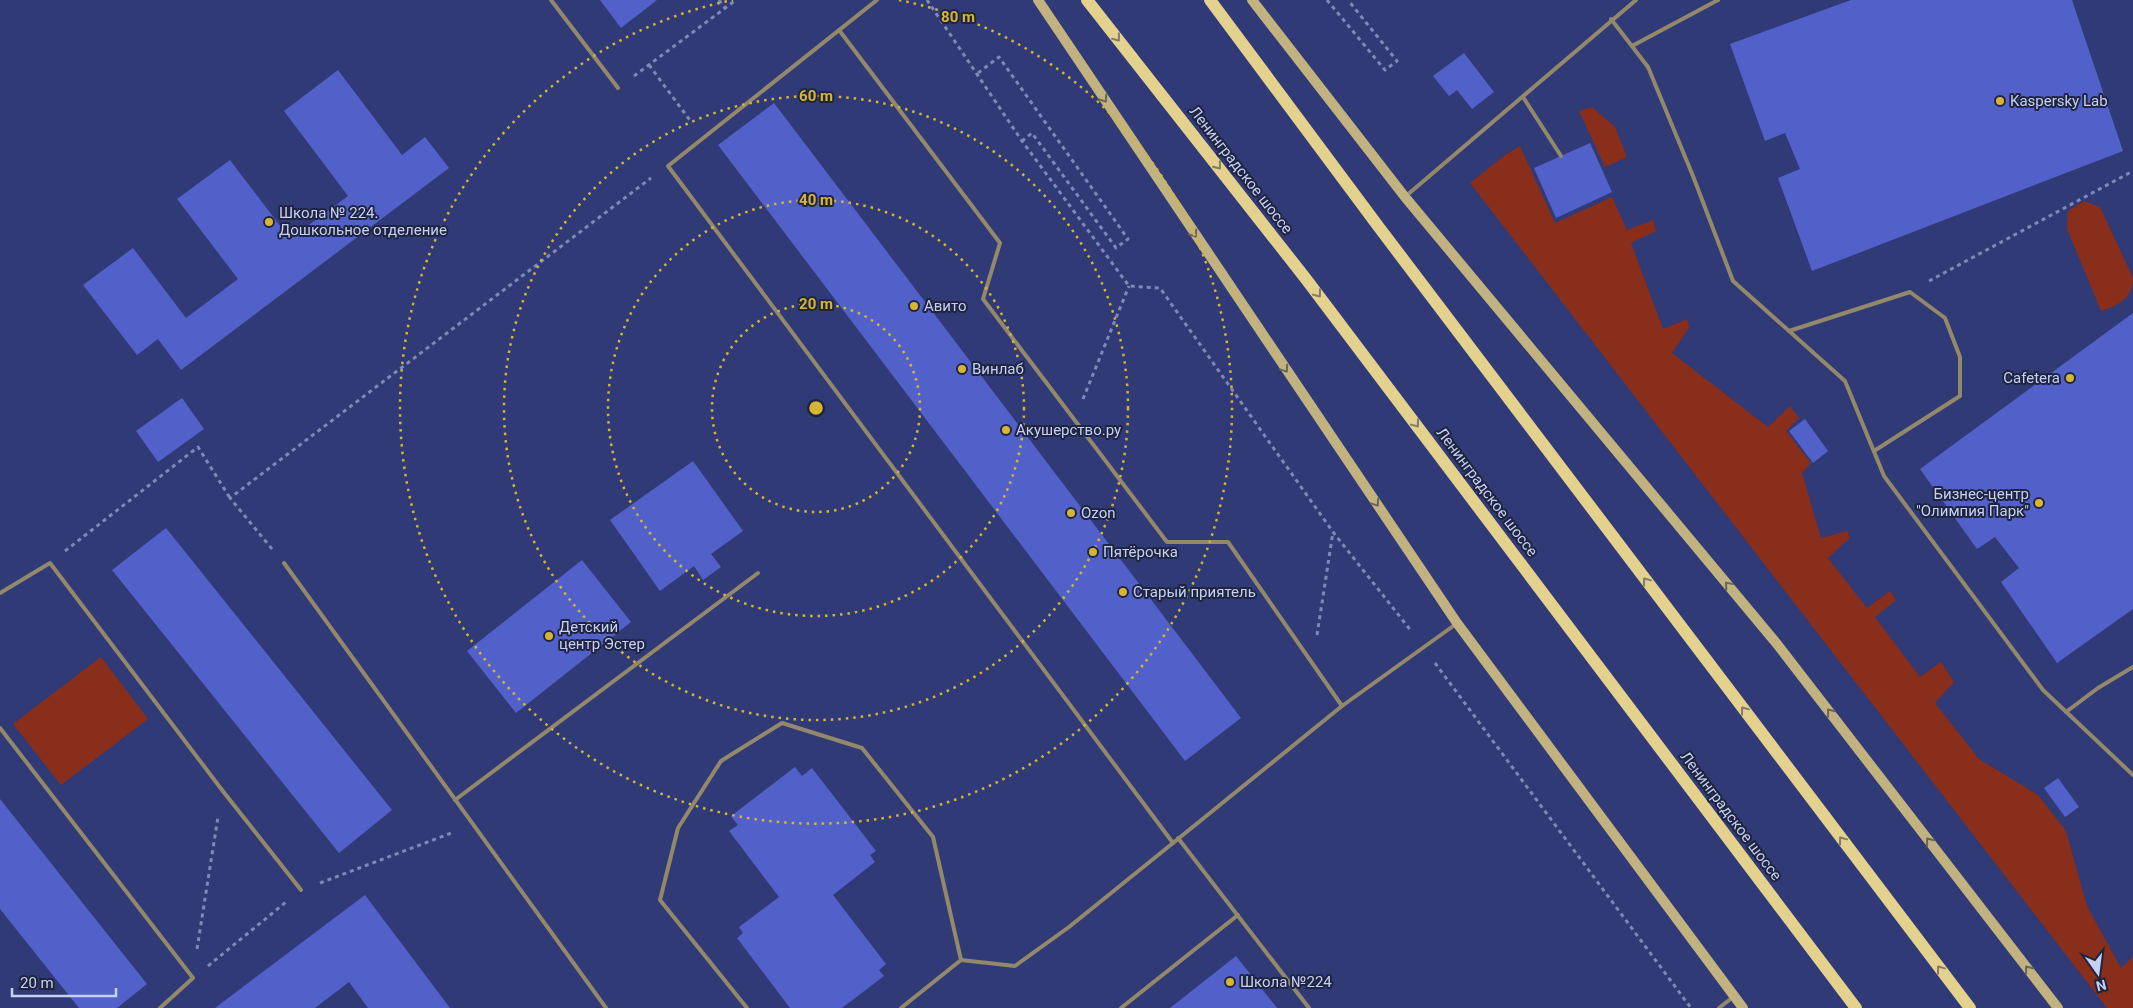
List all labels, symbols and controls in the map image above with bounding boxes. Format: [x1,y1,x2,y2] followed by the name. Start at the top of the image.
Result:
[941,8,975,26] text: 80 m
[1112,32,1120,41] one-way arrow
[799,87,833,105] text: 60 m
[2010,92,2108,110] place label: Kaspersky Lab
[1098,93,1107,102] one-way arrow
[1994,95,2006,107] marker: Kaspersky Lab
[1186,103,1296,237] street label: Ленинградское шоссе
[1212,160,1220,169] one-way arrow
[799,191,833,209] text: 40 m
[279,204,447,239] place label: Школа № 224. Дошкольное отделение
[263,216,275,228] marker: Школа № 224. Дошкольное отделение
[1188,228,1197,237] one-way arrow
[1312,288,1320,297] one-way arrow
[799,295,833,313] text: 20 m
[924,297,966,315] place label: Авито
[908,300,920,312] marker: Авито
[972,360,1024,378] place label: Винлаб
[956,363,968,375] marker: Винлаб
[1279,363,1288,372] one-way arrow
[2003,369,2060,387] place label: Cafetera
[2064,372,2076,384] marker: Cafetera
[807,399,825,417] centre of rings
[1410,418,1418,427] one-way arrow
[1016,421,1121,439] place label: Акушерство.ру
[1000,424,1012,436] marker: Акушерство.ру
[1433,424,1541,560] street label: Ленинградское шоссе
[1916,485,2029,520] place label: Бизнес-центр "Олимпия Парк"
[2033,497,2045,509] marker: Бизнес-центр "Олимпия Парк"
[1370,498,1379,507] one-way arrow
[1081,504,1115,522] place label: Ozon
[1065,507,1077,519] marker: Ozon
[1103,543,1178,561] place label: Пятёрочка
[1087,546,1099,558] marker: Пятёрочка
[1643,577,1652,587] one-way arrow
[1725,582,1734,591] one-way arrow
[1133,583,1256,601] place label: Старый приятель
[1117,586,1129,598] marker: Старый приятель
[559,618,645,653] place label: Детский центр Эстер
[543,630,555,642] marker: Детский центр Эстер
[1741,706,1750,716] one-way arrow
[1827,709,1835,718] one-way arrow
[1677,748,1785,884] street label: Ленинградское шоссе
[1840,837,1848,846] one-way arrow
[1926,838,1934,847] one-way arrow
[2073,948,2123,998] north arrow
[2025,965,2034,975] one-way arrow
[12,966,116,998] scale bar
[1938,966,1946,975] one-way arrow
[1240,973,1332,991] place label: Школа №224
[20,974,54,992] text: 20 m
[1224,976,1236,988] marker: Школа №224
[2094,977,2108,995] text: N

